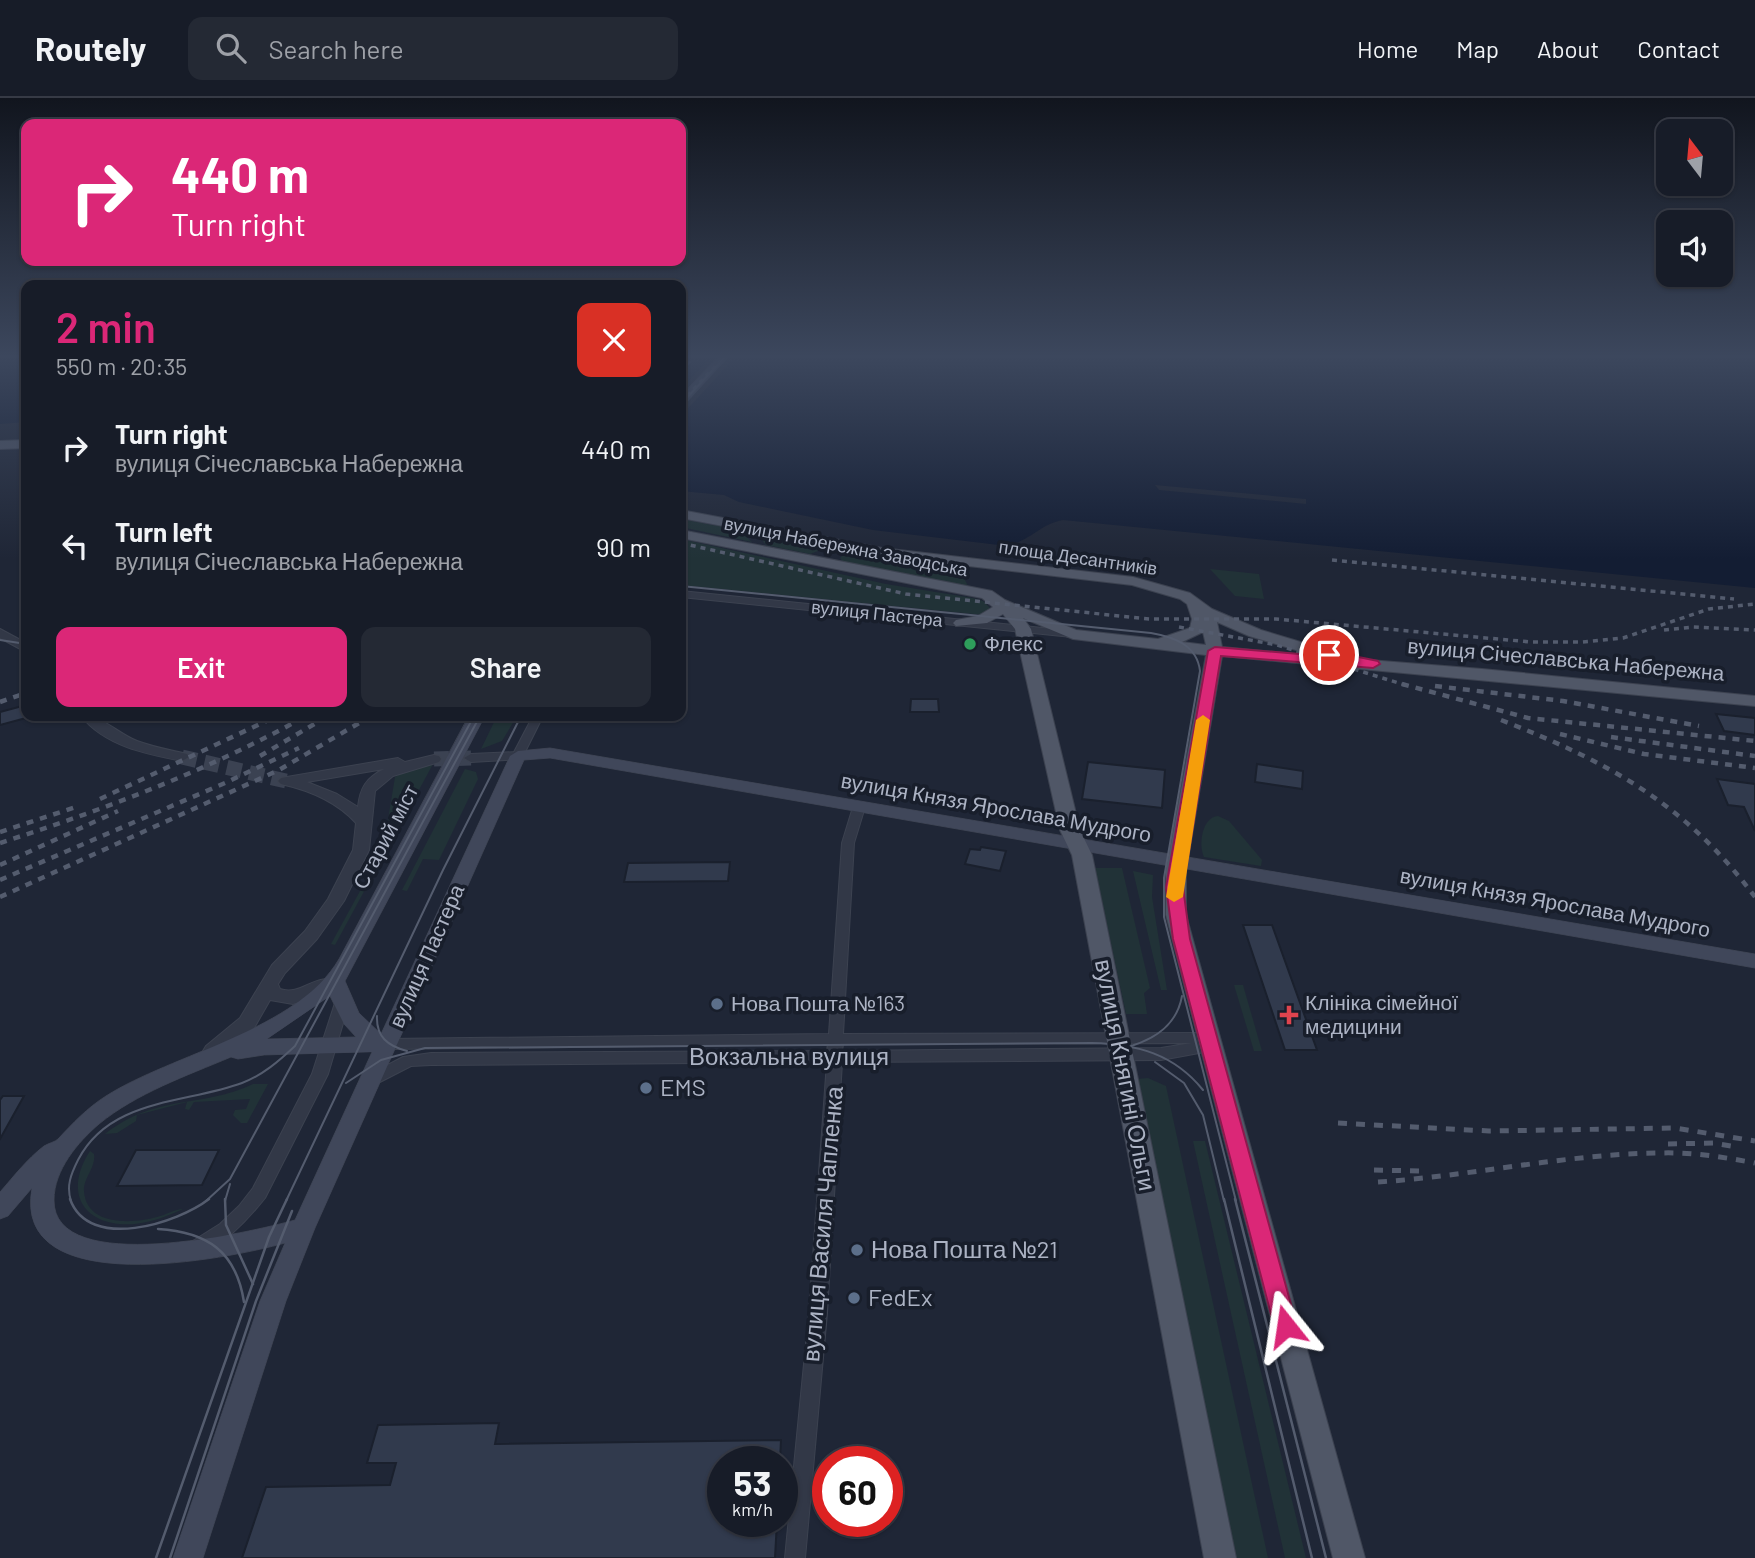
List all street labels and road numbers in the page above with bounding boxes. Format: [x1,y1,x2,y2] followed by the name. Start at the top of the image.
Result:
[723,512,971,581] street label: вулиця Набережна Заводська
[998,535,1159,579] street label: площа Десантників
[810,595,945,631] street label: вулиця Пастера
[1407,632,1726,685] street label: вулиця Січеславська Набережна
[839,767,1153,846] street label: вулиця Князя Ярослава Мудрого
[347,779,423,893] street label: Старий міст
[1398,862,1712,941] street label: вулиця Князя Ярослава Мудрого
[383,880,468,1031] street label: вулиця Пастера
[1090,956,1163,1193] street label: вулиця Княгині Ольги
[689,1041,889,1070] street label: Вокзальна вулиця
[795,1084,848,1363] street label: вулиця Василя Чапленка

